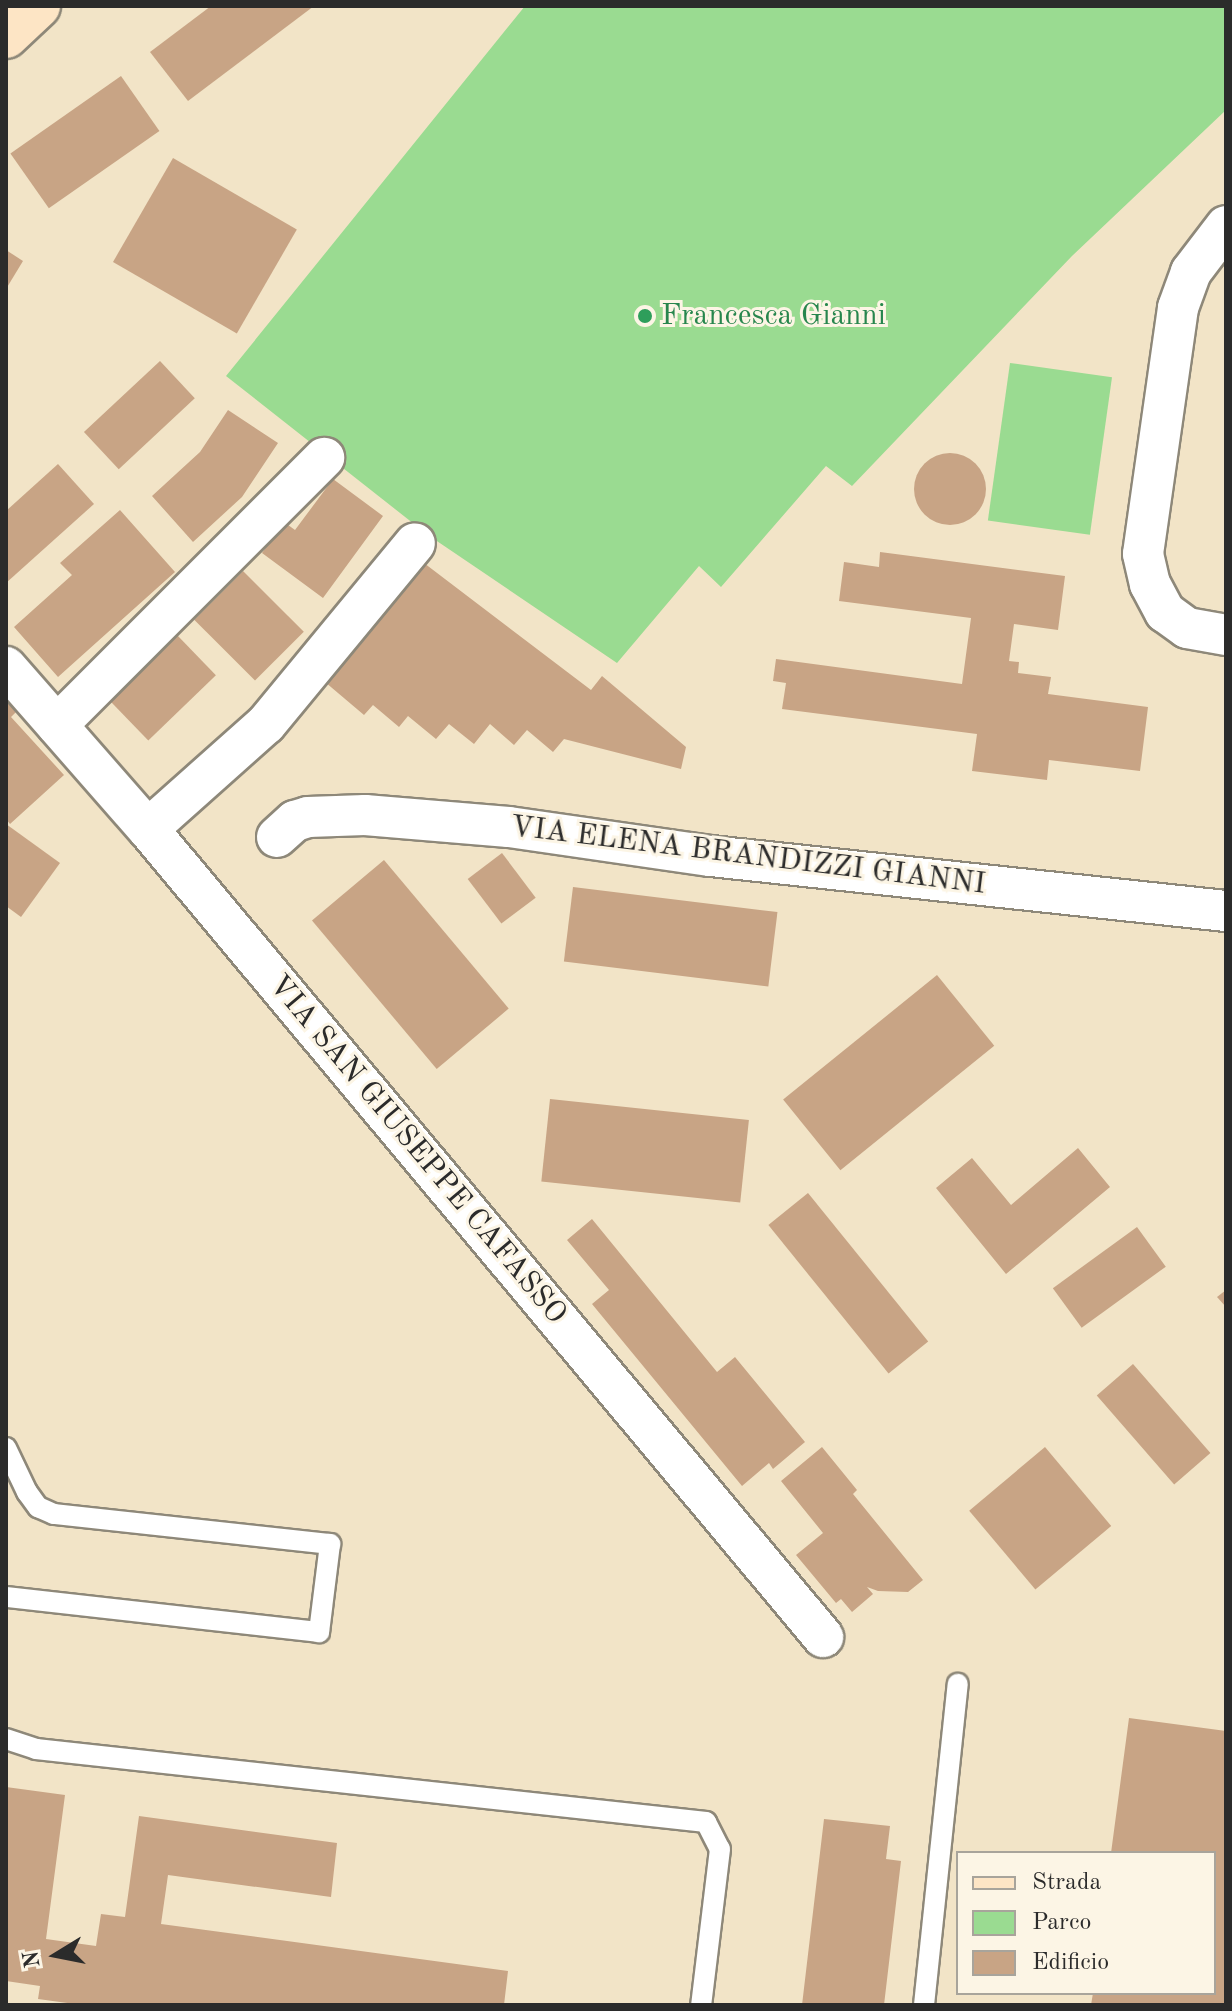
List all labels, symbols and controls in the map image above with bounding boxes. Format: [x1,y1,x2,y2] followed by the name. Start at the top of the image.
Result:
[661,298,886,334] place label: Francesca Gianni
[636,307,654,325] marker: Francesca Gianni
[508,809,988,903] street label: VIA ELENA BRANDIZZI GIANNI
[260,968,574,1332] street label: VIA SAN GIUSEPPE CAFASSO
[956,1851,1216,1995] legend
[1032,1871,1101,1895] text: Strada
[1032,1911,1091,1935] text: Parco
[16,1915,96,1995] north arrow
[20,1949,45,1969] text: N
[1032,1951,1109,1975] text: Edificio

